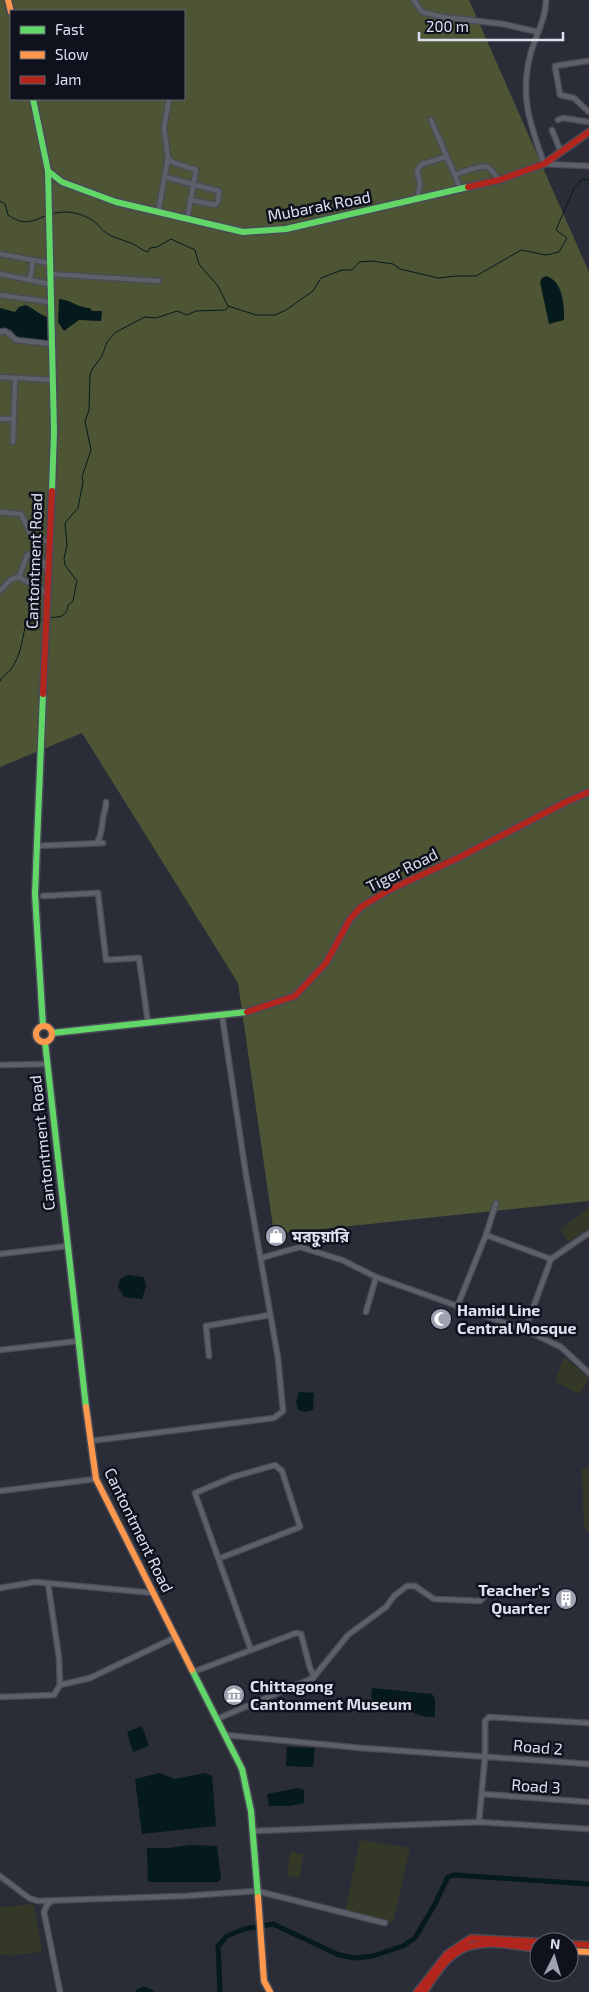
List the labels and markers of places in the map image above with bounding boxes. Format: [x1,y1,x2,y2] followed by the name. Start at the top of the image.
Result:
[264,1224,288,1248] shop icon: মরচুয়ারি
[291,1226,349,1248] place label: মরচুয়ারি
[457,1300,576,1337] place label: Hamid Line Central Mosque
[429,1307,453,1331] mosque icon: Hamid Line Central Mosque
[478,1580,550,1618] place label: Teacher's Quarter
[554,1587,578,1611] building icon: Teacher's Quarter
[250,1676,412,1713] place label: Chittagong Cantonment Museum
[222,1683,246,1707] museum icon: Chittagong Cantonment Museum

